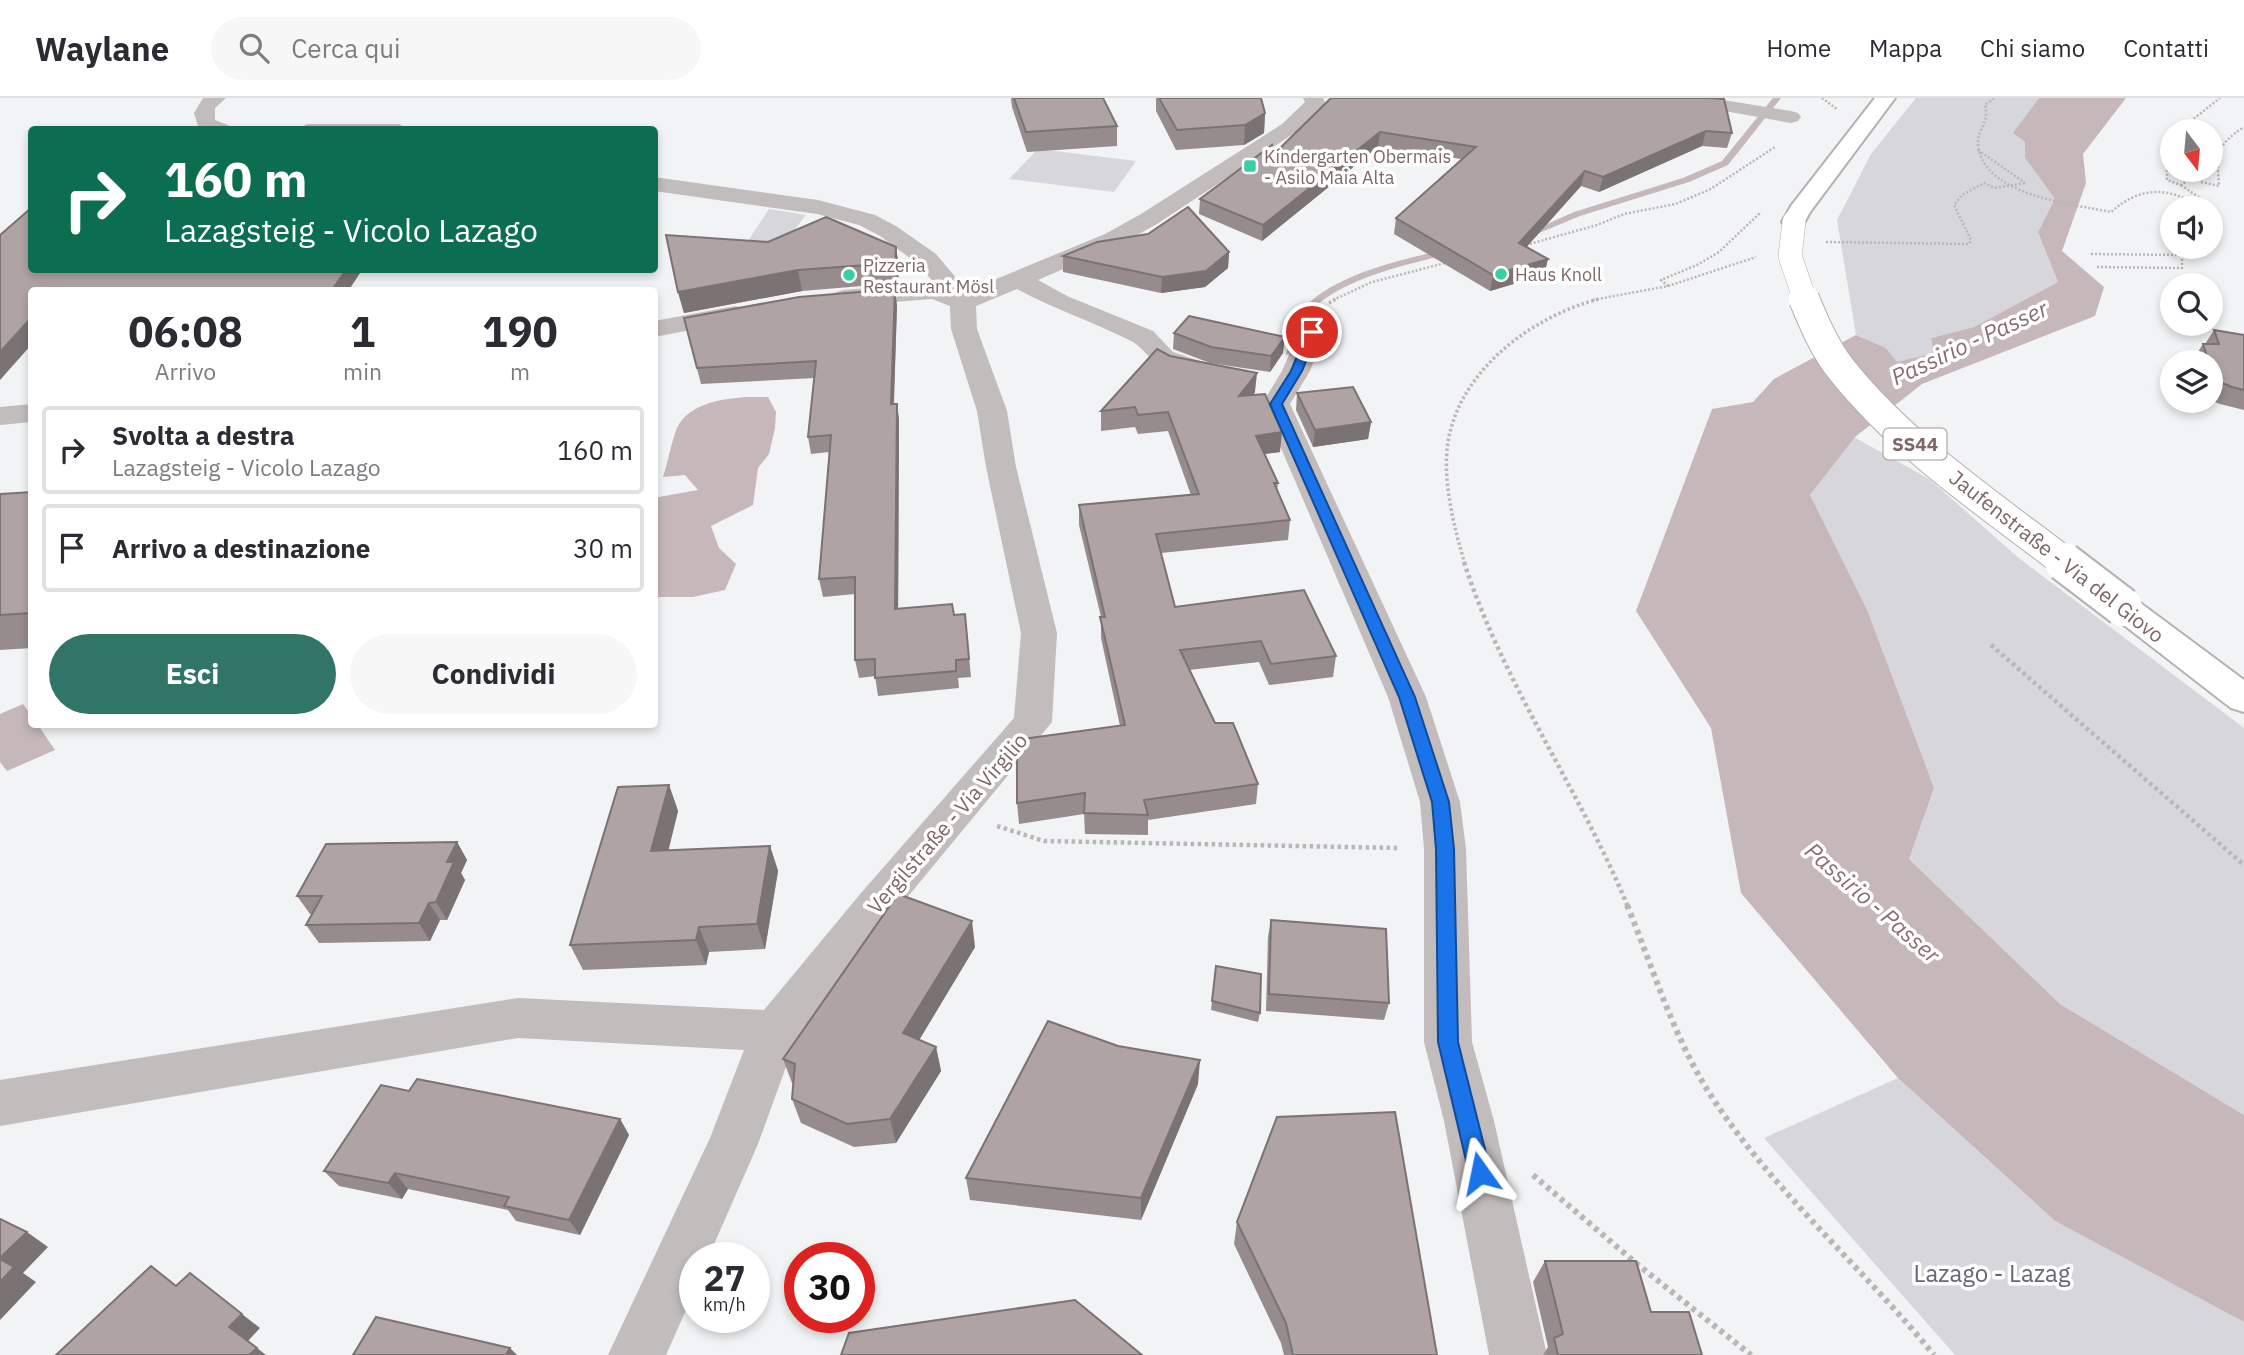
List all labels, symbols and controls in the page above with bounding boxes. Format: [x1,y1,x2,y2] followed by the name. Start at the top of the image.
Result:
[211,17,701,80] search box
[35,27,169,70] text: Waylane
[235,29,273,67] icon: search
[291,31,401,65] text: Cerca qui
[1767,32,1831,64] text: Home
[1869,32,1942,64] text: Mappa
[1980,32,2085,64] text: Chi siamo
[2123,32,2209,64] text: Contatti
[2160,119,2222,182] north arrow
[2160,119,2223,413] map controls
[1264,145,1451,189] place label: Kindergarten Obermais - Asilo Maia Alta
[164,147,308,210] text: 160 m
[49,154,140,245] icon: right
[1242,158,1258,174] marker: Kindergarten Obermais - Asilo Maia Alta
[2160,196,2223,259] button: sound
[164,209,538,251] text: Lazagsteig - Vicolo Lazago
[863,254,994,298] place label: Pizzeria Restaurant Mösl
[1515,263,1602,286] place label: Haus Knoll
[1493,266,1509,282] marker: Haus Knoll
[841,267,857,283] marker: Pizzeria Restaurant Mösl
[2160,273,2223,336] button: search
[1886,292,2053,391] water label: Passirio - Passer
[1282,302,1342,362] pin
[128,304,243,359] text: 06:08
[350,304,375,359] text: 1
[482,304,558,359] text: 190
[1293,313,1331,351] icon: arrive
[2160,350,2223,413] button: layers
[155,356,216,386] text: Arrivo
[343,356,382,386] text: min
[510,356,530,386] text: m
[112,418,294,452] text: Svolta a destra
[1884,428,1946,460] road number: SS44
[53,431,91,469] icon: right
[557,433,633,467] text: 160 m
[112,452,381,482] text: Lazagsteig - Vicolo Lazago
[1944,463,2170,649] street label: Jaufenstraße - Via del Giovo
[53,529,91,567] icon: arrive
[112,531,370,565] text: Arrivo a destinazione
[573,531,633,565] text: 30 m
[49,634,336,714] button: Esci
[350,634,637,714] button: Condividi
[861,727,1033,919] street label: Vergilstraße - Via Virgilio
[1799,835,1947,969] water label: Passirio - Passer
[1443,1136,1517,1210] position arrow
[784,1242,875,1333] speed limit sign: 30
[703,1255,746,1301] text: 27
[1913,1257,2071,1289] park label: Lazago - Lazag
[703,1293,746,1316] text: km/h

